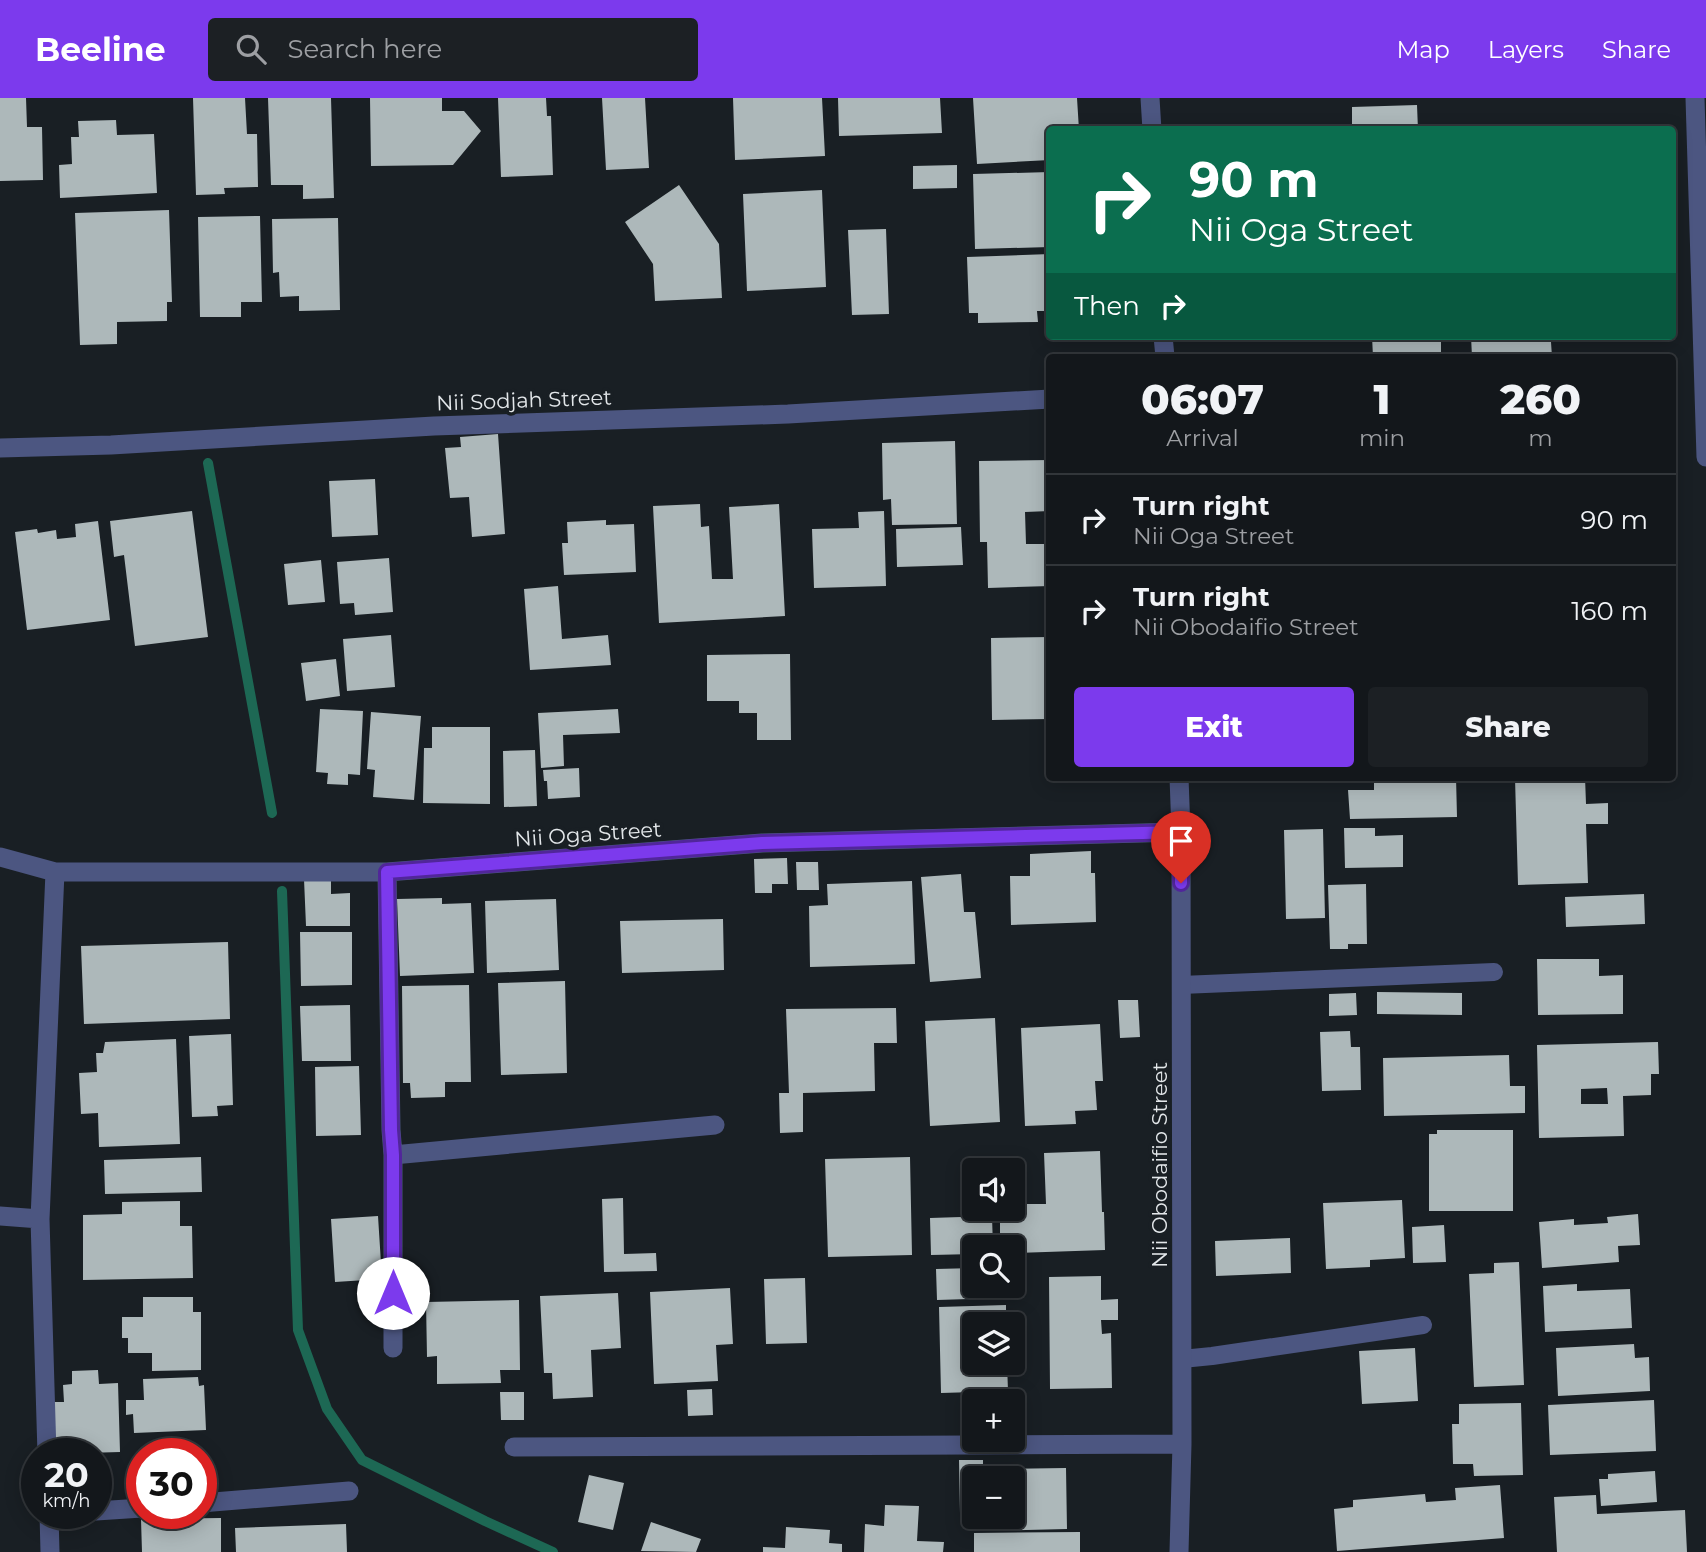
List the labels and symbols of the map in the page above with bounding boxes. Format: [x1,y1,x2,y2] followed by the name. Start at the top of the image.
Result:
[436,384,612,416] street label: Nii Sodjah Street
[1151,811,1211,883] pin
[514,816,662,852] street label: Nii Oga Street
[1147,1062,1172,1268] street label: Nii Obodaifio Street
[356,1256,430,1330] position arrow
[126,1438,217,1529] speed limit sign: 30

